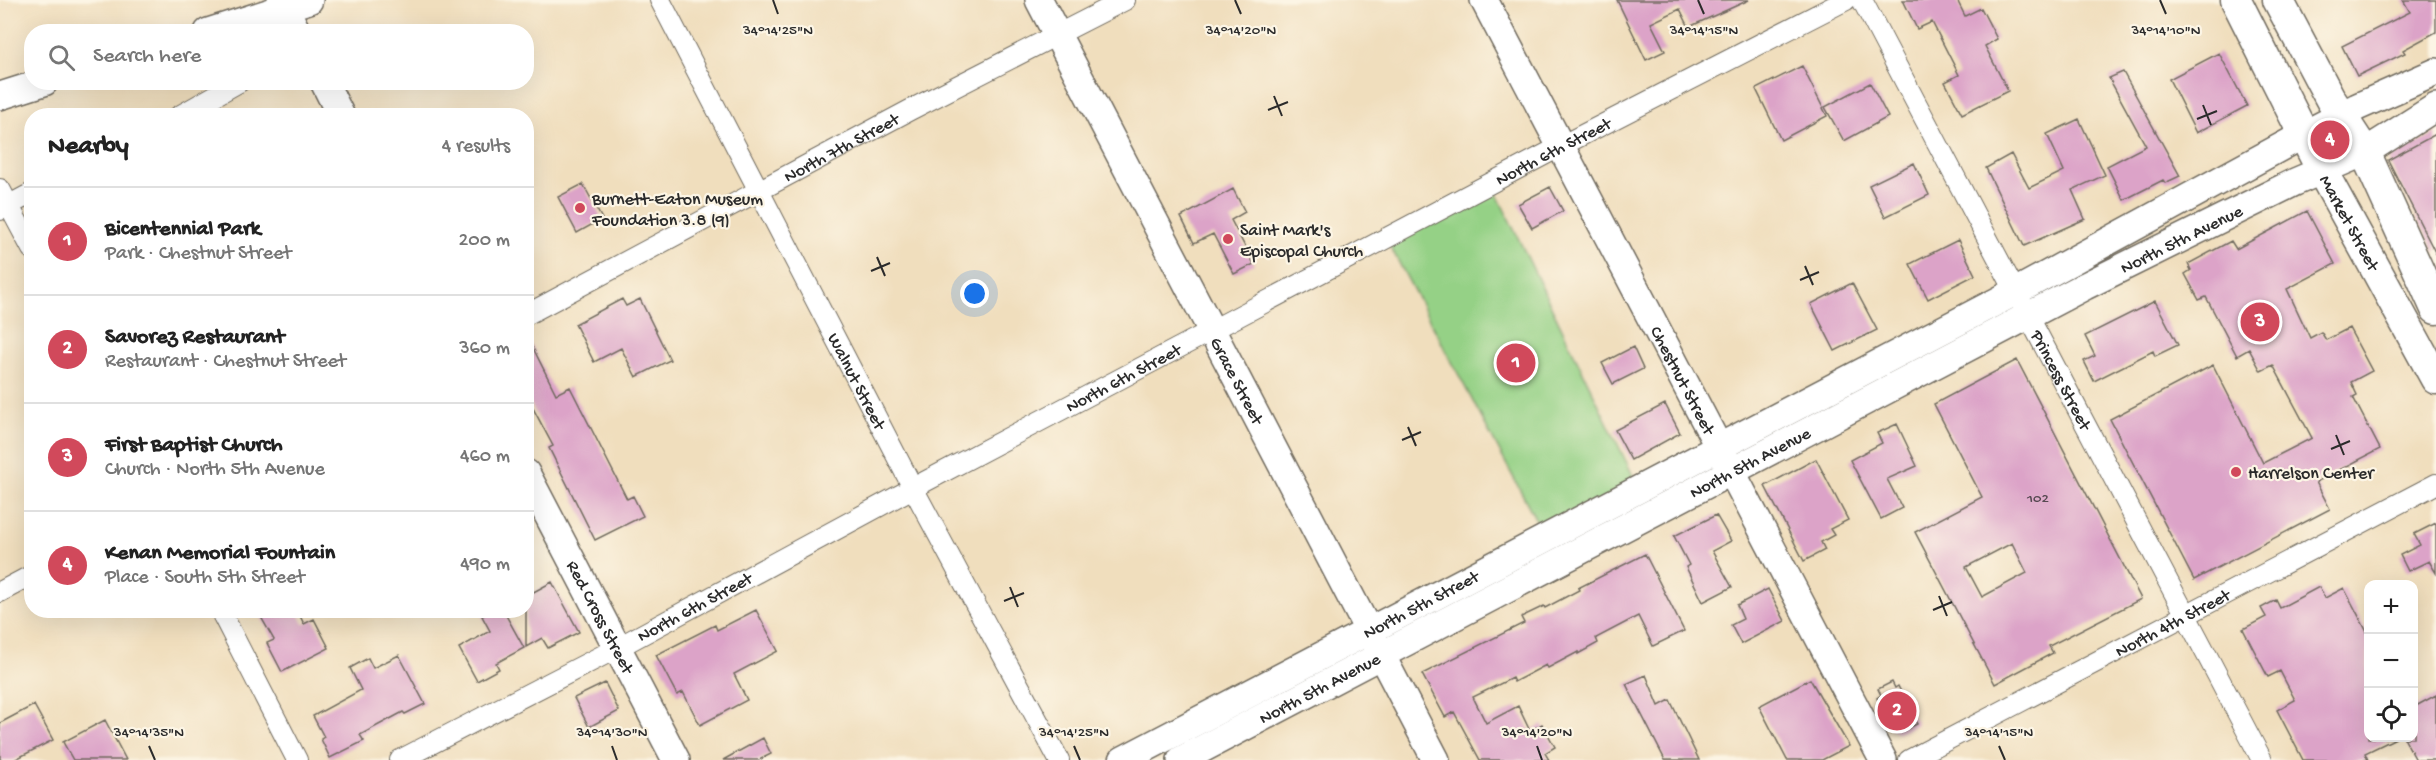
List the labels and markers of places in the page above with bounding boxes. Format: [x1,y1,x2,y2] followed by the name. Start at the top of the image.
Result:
[2310,118,2350,162] pin: 4
[591,190,763,232] place label: Burnett-Eaton Museum Foundation 3.8 (9)
[573,201,587,215] marker: Burnett-Eaton Museum Foundation 3.8 (9)
[1240,221,1364,263] place label: Saint Mark's Episcopal Church
[1221,232,1235,246] marker: Saint Mark's Episcopal Church
[2240,300,2280,344] pin: 3
[1496,340,1536,386] pin: 1
[2248,464,2375,485] place label: Harrelson Center
[2229,465,2243,479] marker: Harrelson Center
[1878,688,1916,734] pin: 2

